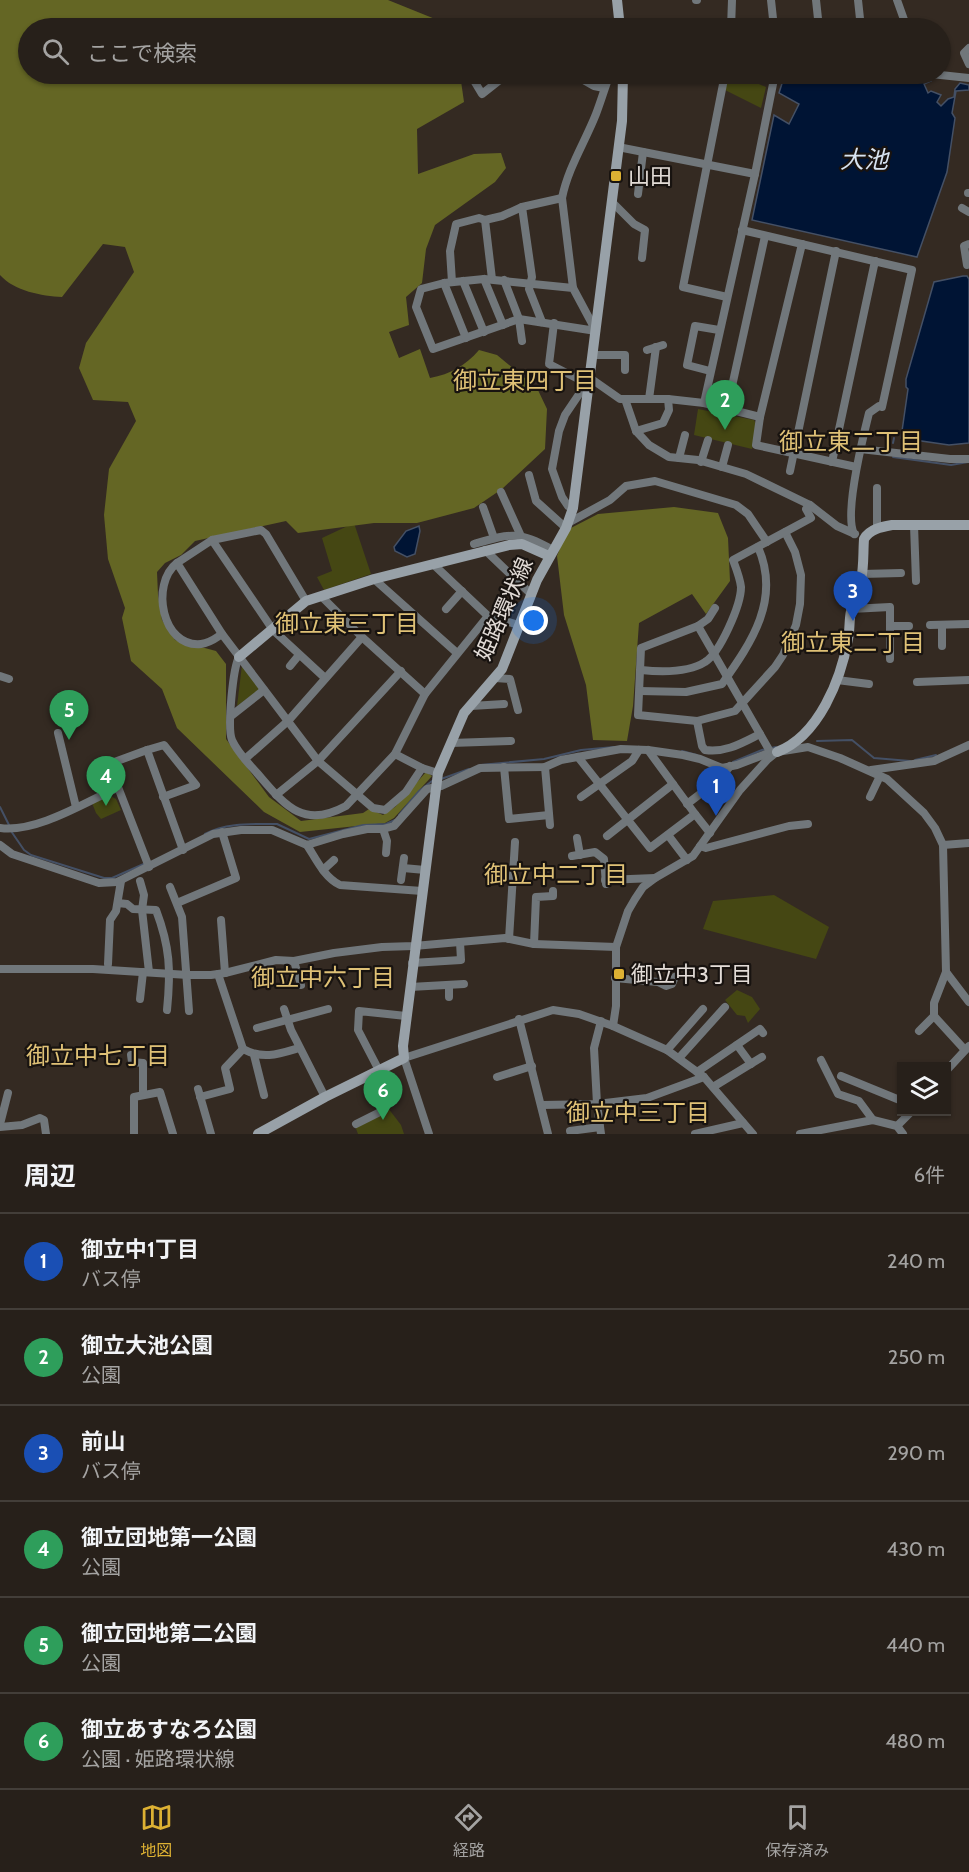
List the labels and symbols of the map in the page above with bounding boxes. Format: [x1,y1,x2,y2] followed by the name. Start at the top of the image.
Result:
[840,145,890,174] water label: 大池
[628,163,672,190] place label: 山田
[609,169,623,183] marker: 山田
[453,366,597,395] district label: 御立東四丁目
[706,380,744,430] pin: 2
[779,427,923,456] district label: 御立東二丁目
[469,553,539,665] street label: 姫路環状線
[834,572,872,621] pin: 3
[519,606,548,635] your location
[275,609,419,638] district label: 御立東三丁目
[781,628,925,657] district label: 御立東二丁目
[50,690,88,740] pin: 5
[86,756,126,806] pin: 4
[696,766,736,816] pin: 1
[484,860,628,889] district label: 御立中二丁目
[631,961,753,988] place label: 御立中3丁目
[251,963,395,992] district label: 御立中六丁目
[612,967,626,981] marker: 御立中3丁目
[26,1041,170,1070] district label: 御立中七丁目
[364,1070,403,1120] pin: 6
[566,1098,710,1127] district label: 御立中三丁目

